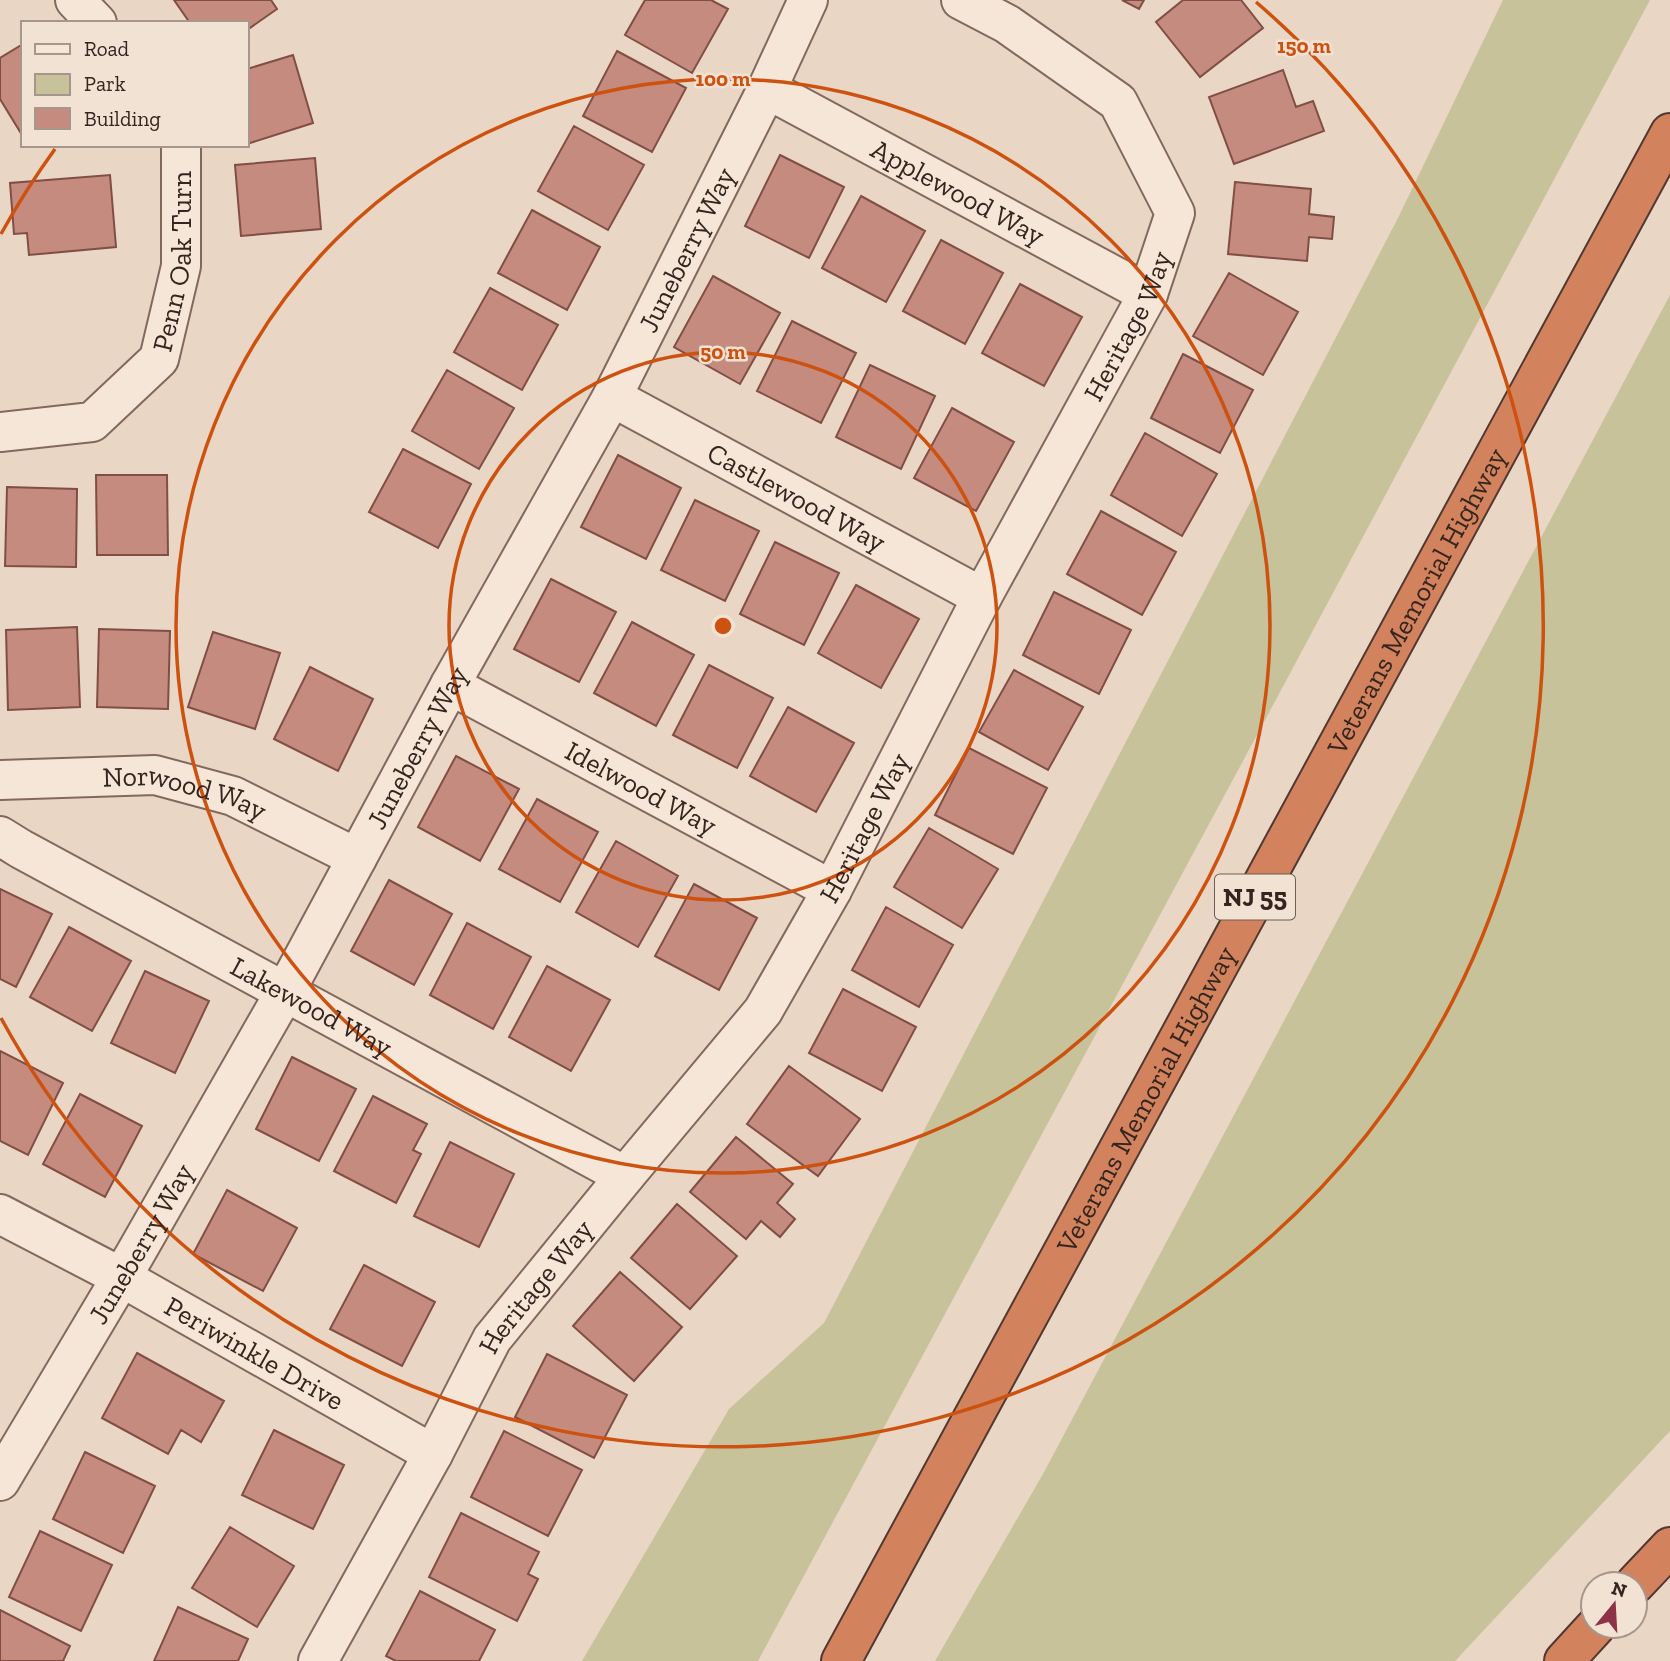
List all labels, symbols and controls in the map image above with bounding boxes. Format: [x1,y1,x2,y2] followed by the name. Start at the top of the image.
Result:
[21,21,248,147] legend
[1277,33,1332,58] text: 150 m
[84,36,130,61] text: Road
[696,66,751,91] text: 100 m
[84,71,126,96] text: Park
[84,106,161,131] text: Building
[866,132,1051,252] street label: Applewood Way
[631,161,742,337] street label: Juneberry Way
[145,171,198,355] street label: Penn Oak Turn
[1076,246,1178,406] street label: Heritage Way
[700,339,746,364] text: 50 m
[702,435,892,559] street label: Castlewood Way
[1319,441,1513,761] street label: Veterans Memorial Highway
[711,614,735,638] centre of rings
[359,659,474,834] street label: Juneberry Way
[560,734,723,842] street label: Idelwood Way
[812,747,916,908] street label: Heritage Way
[102,757,273,827] street label: Norwood Way
[1215,874,1295,920] road number: NJ 55
[1049,940,1243,1259] street label: Veterans Memorial Highway
[225,949,398,1064] street label: Lakewood Way
[81,1157,200,1330] street label: Juneberry Way
[471,1212,600,1359] street label: Heritage Way
[159,1289,350,1417] street label: Periwinkle Drive
[1579,1570,1649,1640] north arrow
[1609,1576,1630,1602] text: N

